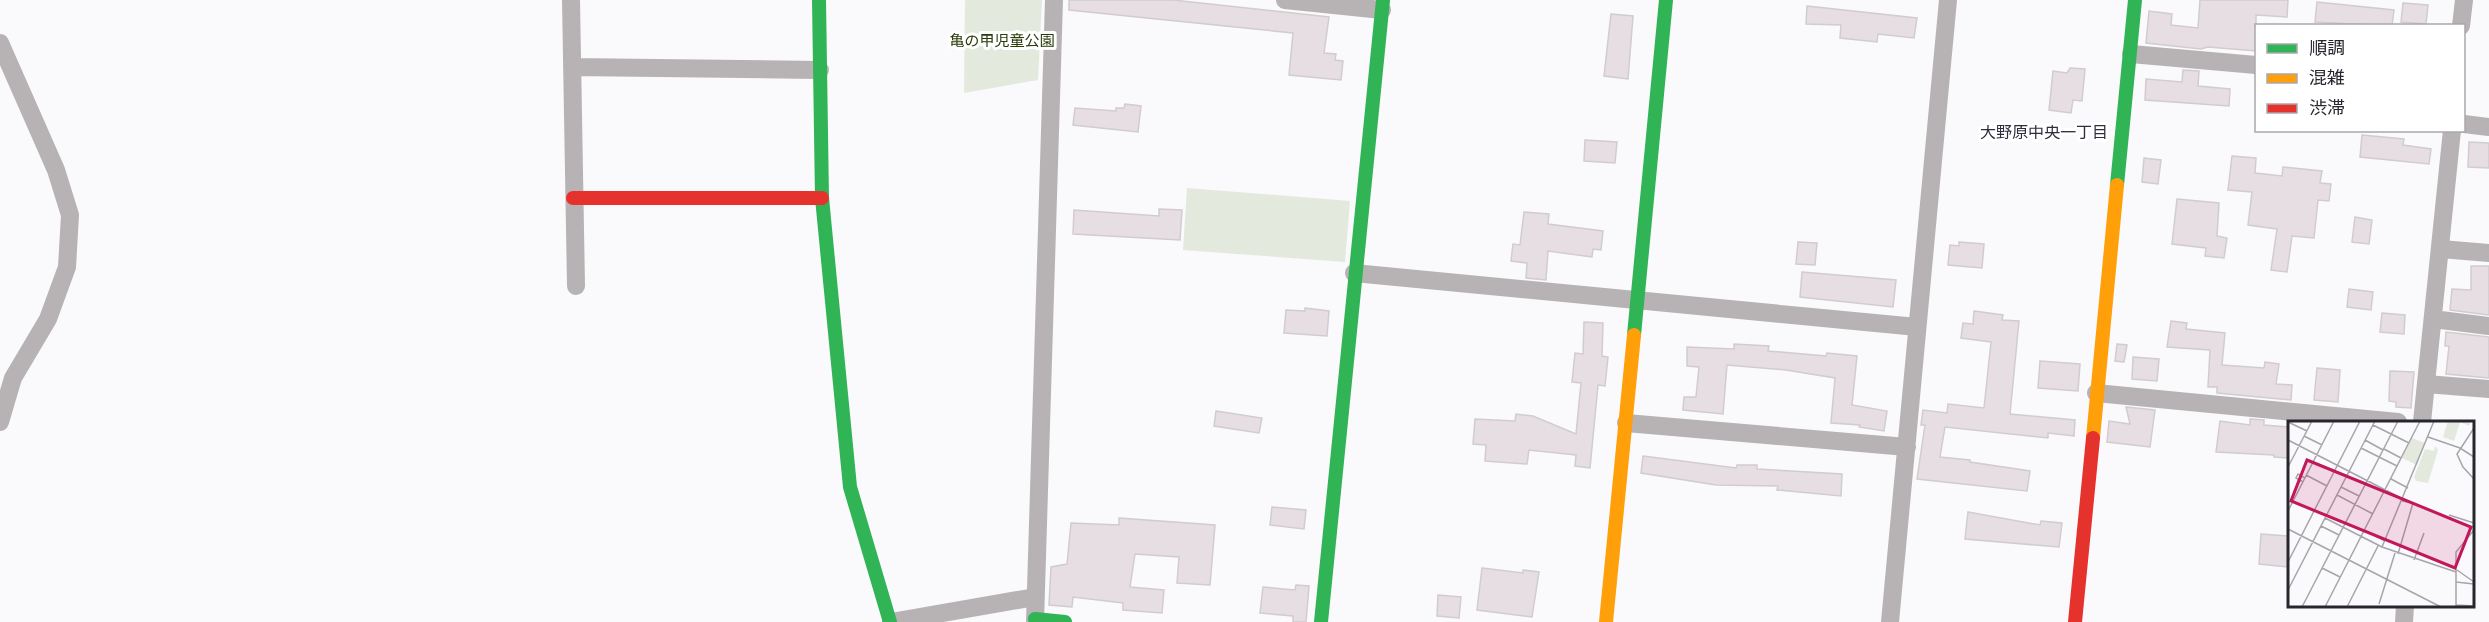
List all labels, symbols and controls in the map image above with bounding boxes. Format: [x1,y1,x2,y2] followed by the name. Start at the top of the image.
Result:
[2255,24,2465,132] legend
[949,32,1055,49] park label: 亀の甲児童公園
[2309,38,2345,58] text: 順調
[2309,68,2345,88] text: 混雑
[2309,98,2345,118] text: 渋滞
[1980,124,2108,141] district label: 大野原中央一丁目
[2288,421,2474,607] inset map

